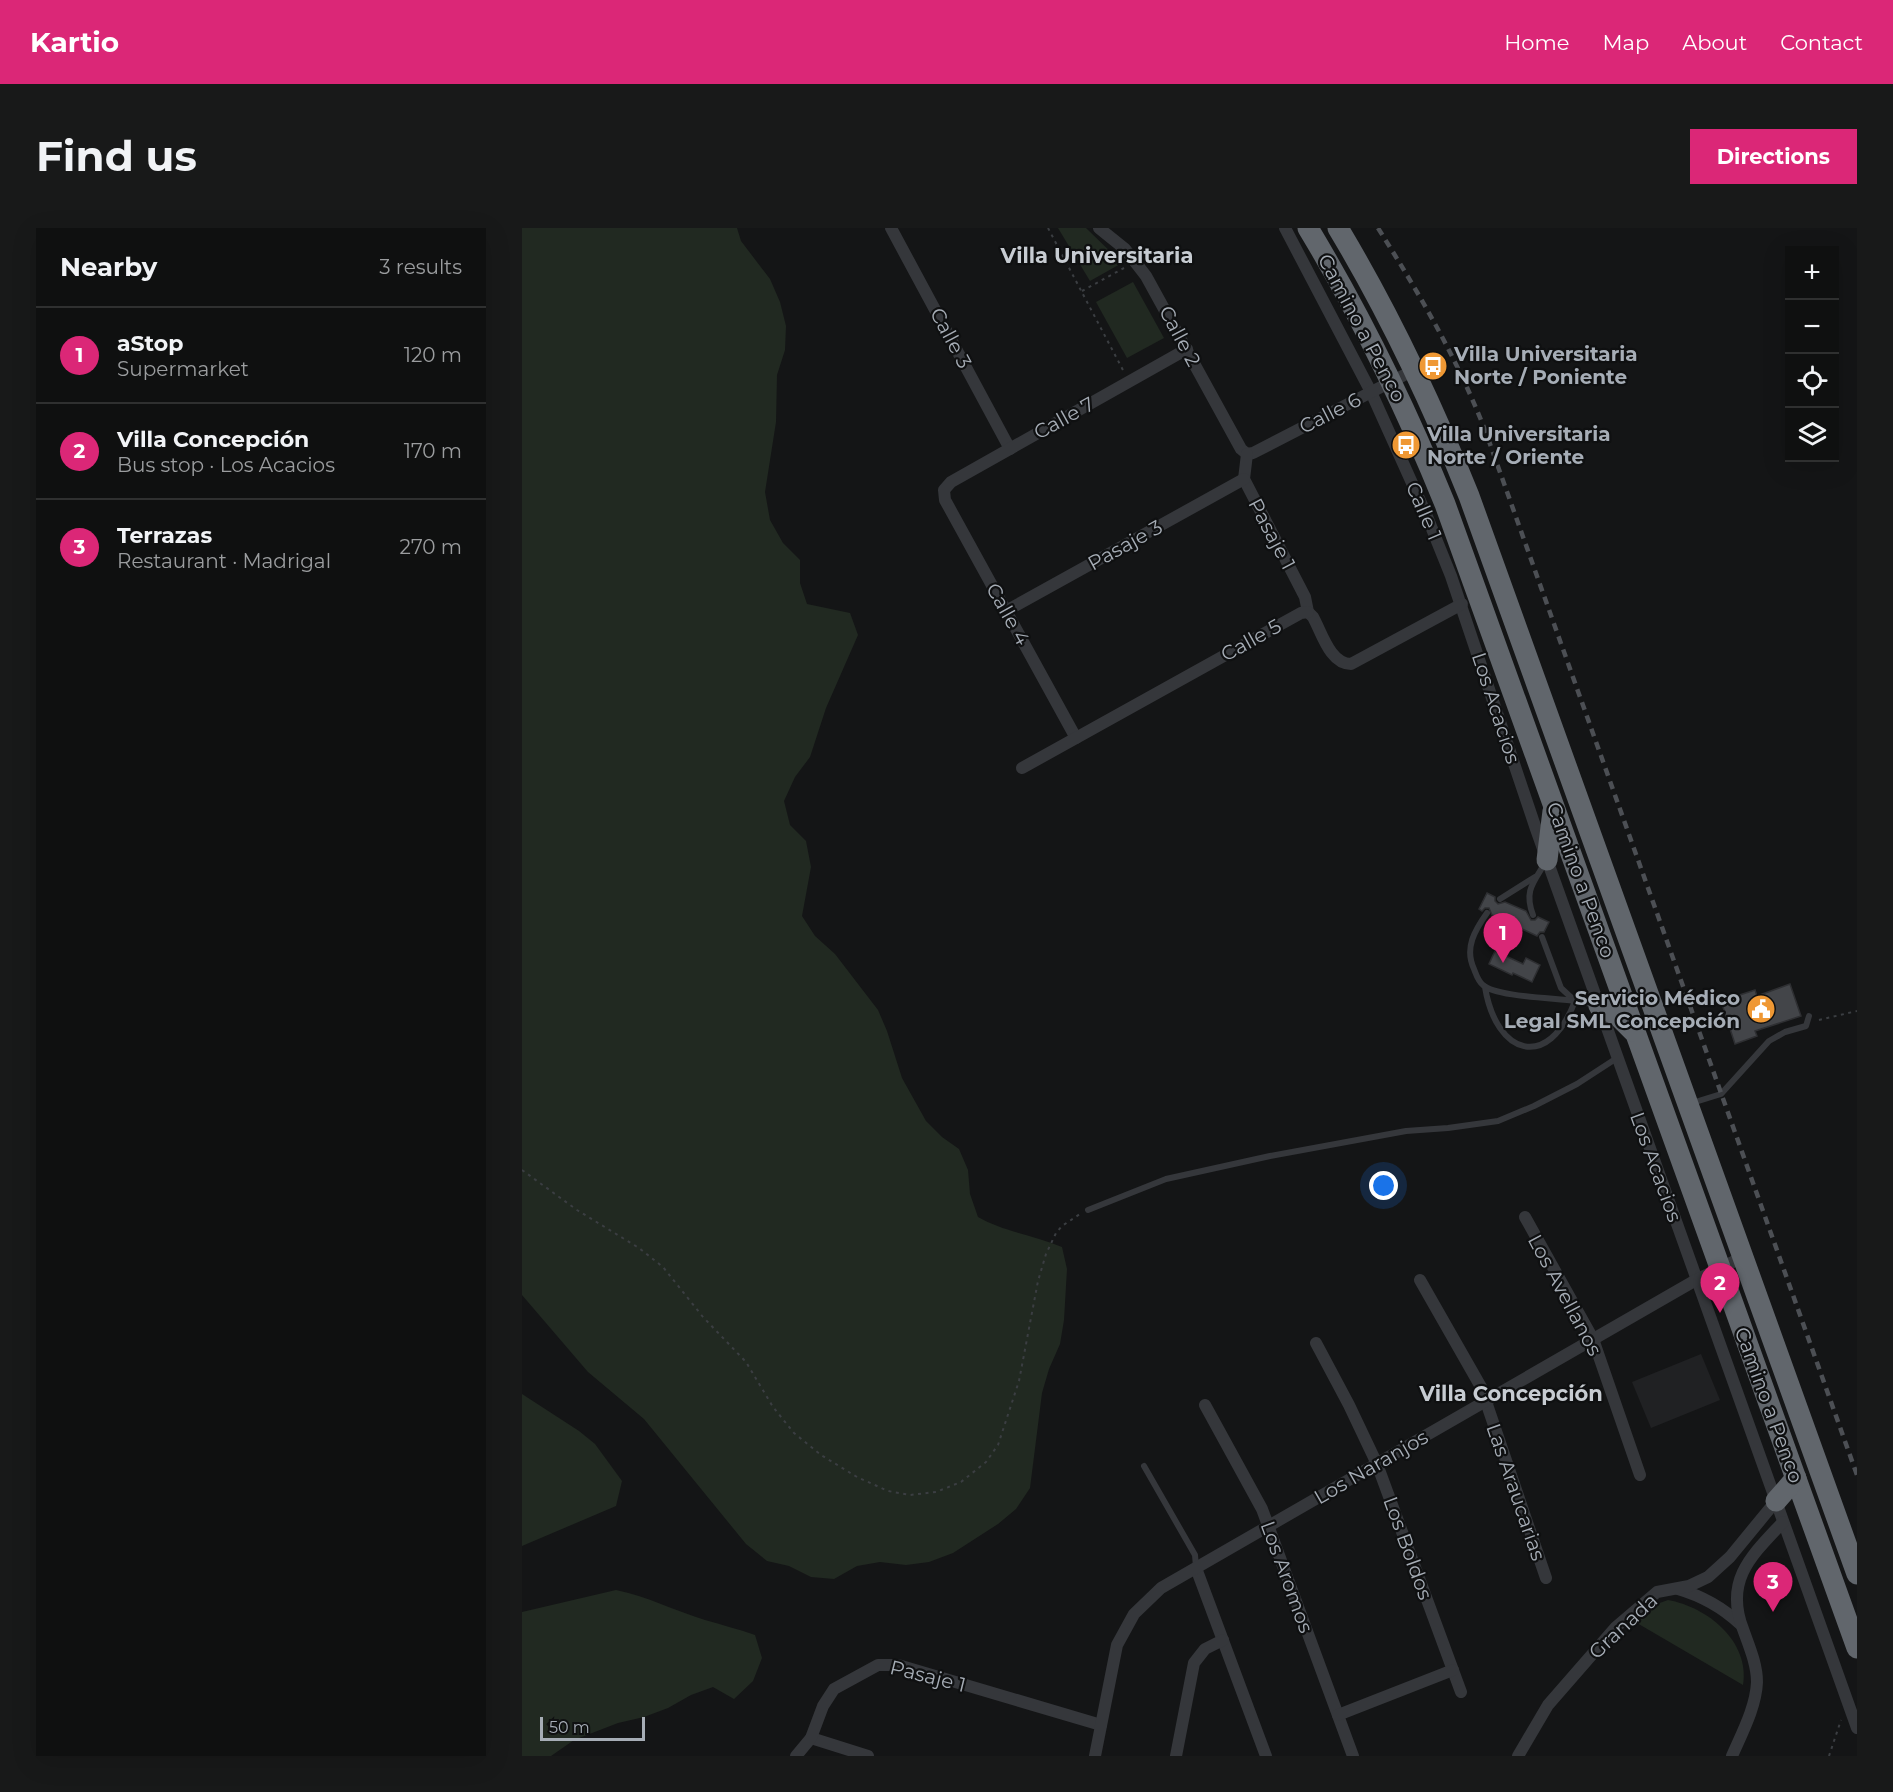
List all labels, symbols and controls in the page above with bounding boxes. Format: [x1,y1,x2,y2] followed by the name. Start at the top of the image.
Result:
[30,25,119,59] text: Kartio
[1504,30,1569,55] text: Home
[1602,30,1649,55] text: Map
[1682,30,1747,55] text: About
[1780,30,1863,55] text: Contact
[1690,129,1857,184] button: Directions
[36,130,197,182] text: Find us
[1000,243,1193,268] district label: Villa Universitaria
[1785,246,1839,462] map controls
[1785,246,1839,300] button: +
[1313,250,1411,406] street label: Camino a Penco
[60,251,157,283] text: Nearby
[379,255,462,279] text: 3 results
[1785,300,1839,354] button: −
[1154,302,1206,370] street label: Calle 2
[925,304,977,372] street label: Calle 3
[117,330,183,357] text: aStop
[1453,342,1638,389] place label: Villa Universitaria Norte / Poniente
[76,343,83,367] text: 1
[404,343,462,367] text: 120 m
[1417,350,1449,382] bus stop icon: Villa Universitaria Norte / Poniente
[1785,354,1839,408] button: locate
[117,357,249,381] text: Supermarket
[1295,387,1365,439] street label: Calle 6
[1029,392,1099,444] street label: Calle 7
[1785,408,1839,462] button: layers
[1426,422,1611,469] place label: Villa Universitaria Norte / Oriente
[117,426,309,453] text: Villa Concepción
[1390,429,1422,461] bus stop icon: Villa Universitaria Norte / Oriente
[74,439,85,463] text: 2
[404,439,462,463] text: 170 m
[117,453,335,477] text: Bus stop · Los Acacios
[1401,478,1447,544] street label: Calle 1
[1243,494,1301,574] street label: Pasaje 1
[1084,515,1166,575] street label: Pasaje 3
[117,522,212,549] text: Terrazas
[74,535,85,559] text: 3
[400,535,462,559] text: 270 m
[117,549,331,573] text: Restaurant · Madrigal
[981,579,1035,649] street label: Calle 4
[1217,614,1285,666] street label: Calle 5
[1467,649,1525,767] street label: Los Acacios
[1542,799,1620,961] street label: Camino a Penco
[1484,914,1522,963] pin: 1
[1504,986,1740,1033] place label: Servicio Médico Legal SML Concepción
[1745,993,1777,1025] public building icon: Servicio Médico Legal SML Concepción
[1625,1109,1687,1225] street label: Los Acacios
[1369,1171,1398,1200] your location
[1523,1230,1607,1360] street label: Los Avellanos
[1700,1264,1740,1313] pin: 2
[1730,1324,1808,1486] street label: Camino a Penco
[1418,1381,1603,1406] district label: Villa Concepción
[1481,1420,1551,1564] street label: Las Araucarias
[1310,1425,1432,1509] street label: Los Naranjos
[1378,1493,1438,1603] street label: Los Boldos
[1256,1518,1318,1636] street label: Los Aromos
[1754,1562,1792,1612] pin: 3
[1584,1588,1662,1664] street label: Granada
[888,1655,968,1697] street label: Pasaje 1
[540,1714,645,1742] scale bar
[549,1718,590,1737] text: 50 m

